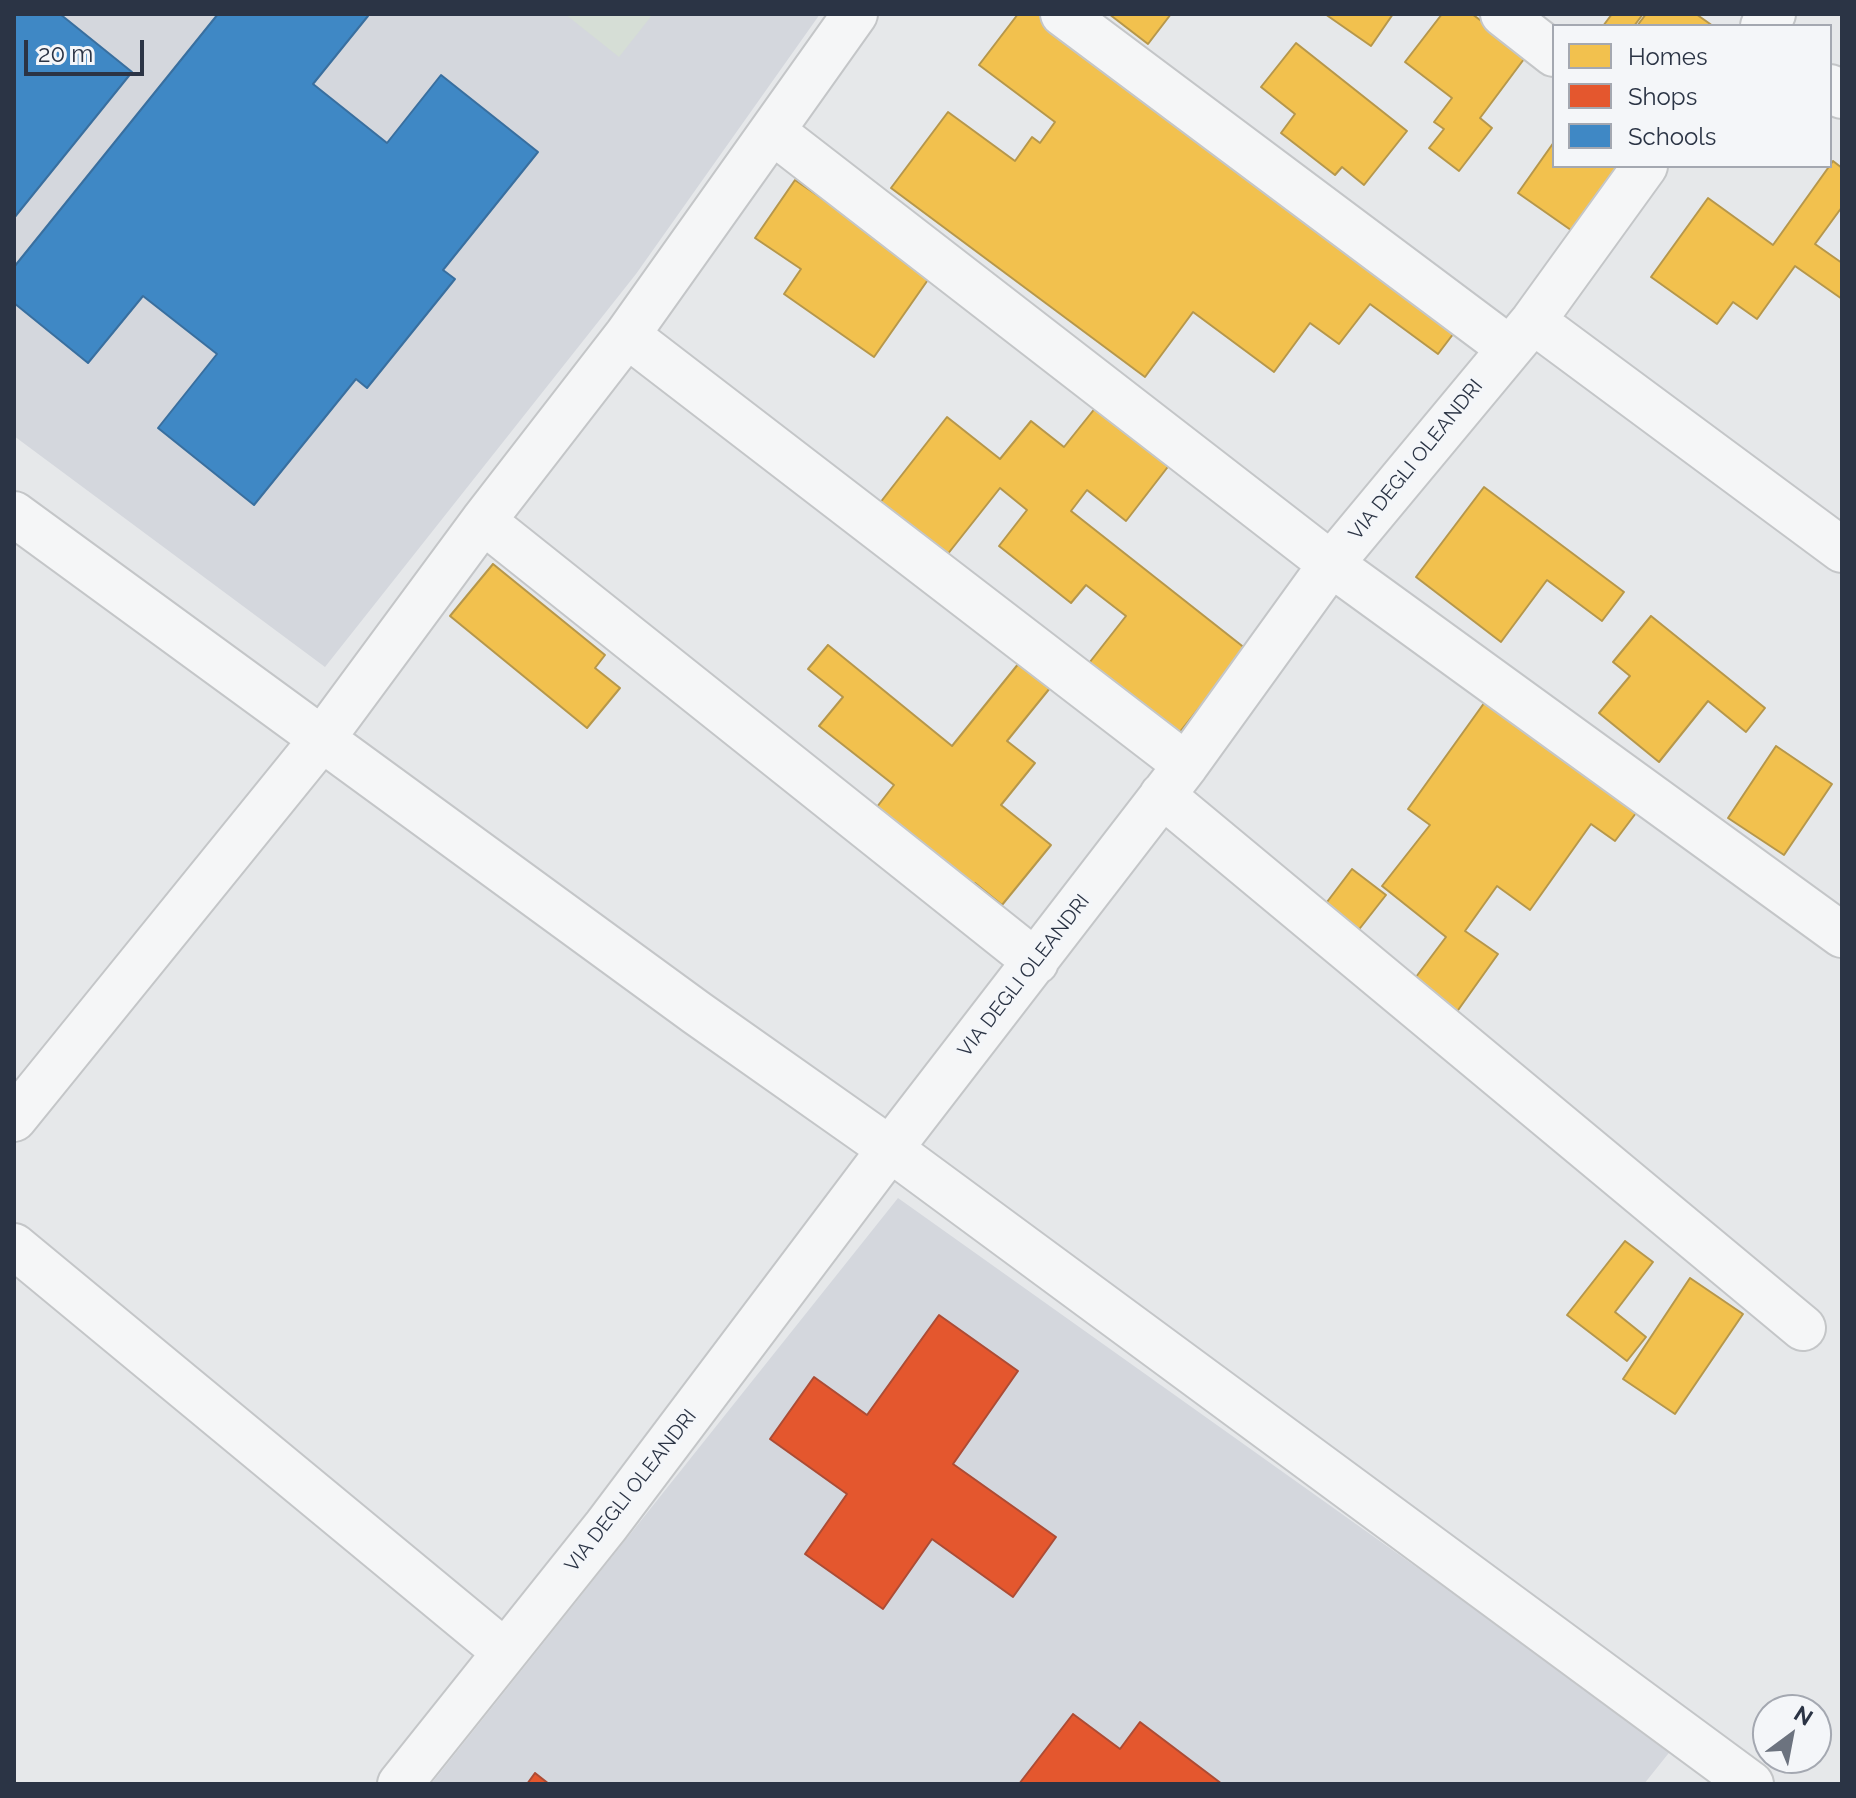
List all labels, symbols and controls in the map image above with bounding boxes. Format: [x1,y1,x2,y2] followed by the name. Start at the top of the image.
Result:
[28,24,148,74] scale bar
[1552,24,1832,168] legend
[38,39,93,68] text: 20 m
[1628,42,1708,71] text: Homes
[1628,82,1697,111] text: Shops
[1628,122,1716,151] text: Schools
[1344,375,1488,545] street label: VIA DEGLI OLEANDRI
[953,890,1095,1062] street label: VIA DEGLI OLEANDRI
[560,1405,702,1577] street label: VIA DEGLI OLEANDRI
[1752,1694,1832,1774] north arrow
[1790,1700,1818,1731] text: N

